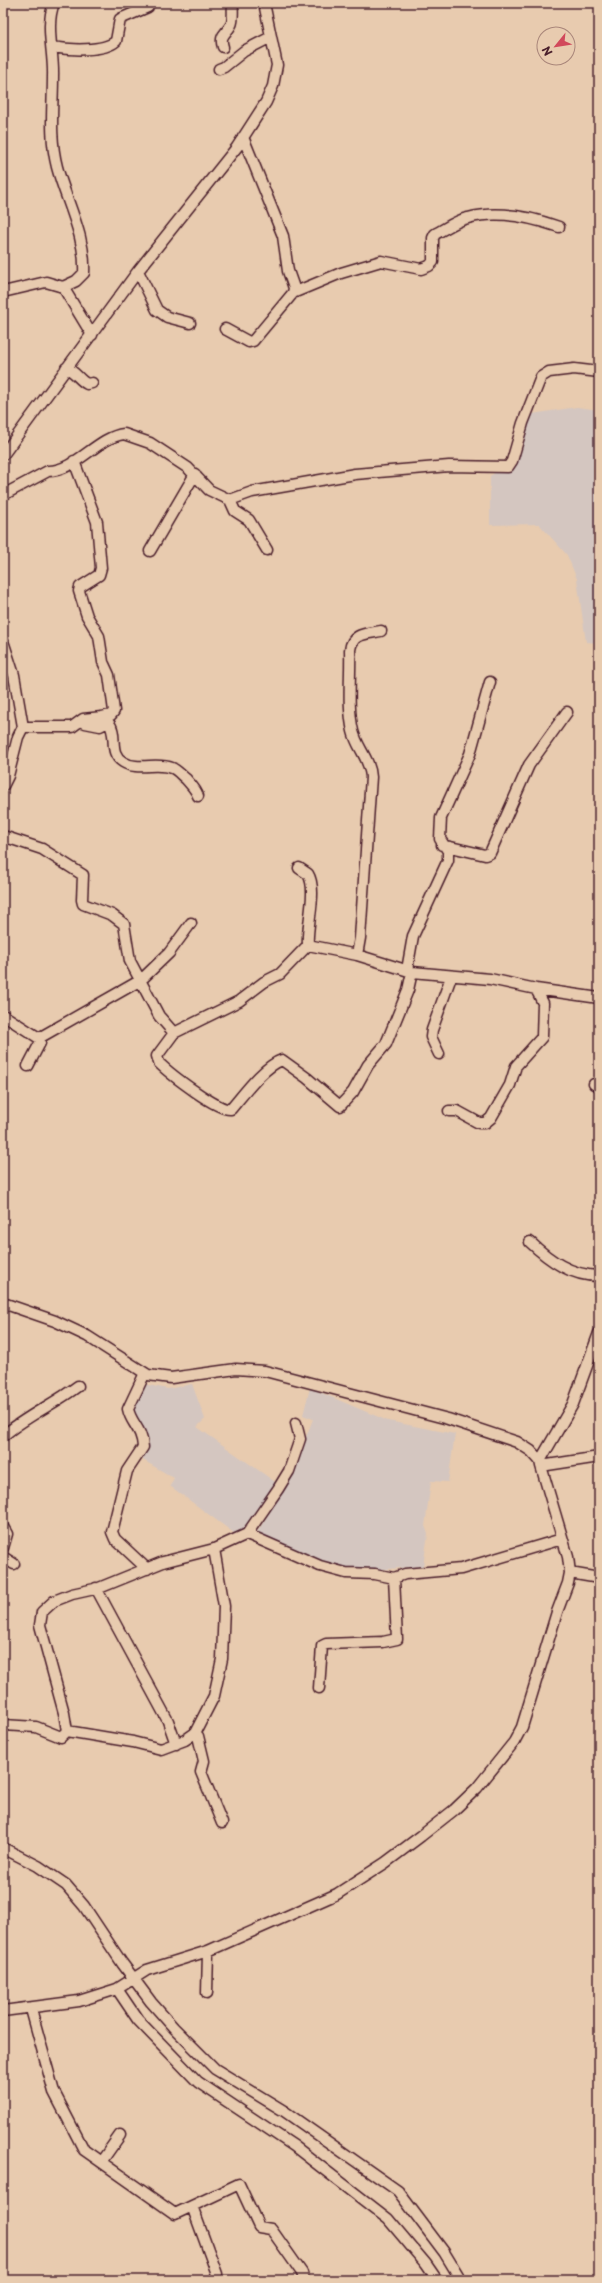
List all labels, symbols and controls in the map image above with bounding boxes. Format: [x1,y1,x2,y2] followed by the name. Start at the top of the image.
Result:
[536,26,576,66] north arrow
[537,43,556,59] text: N

